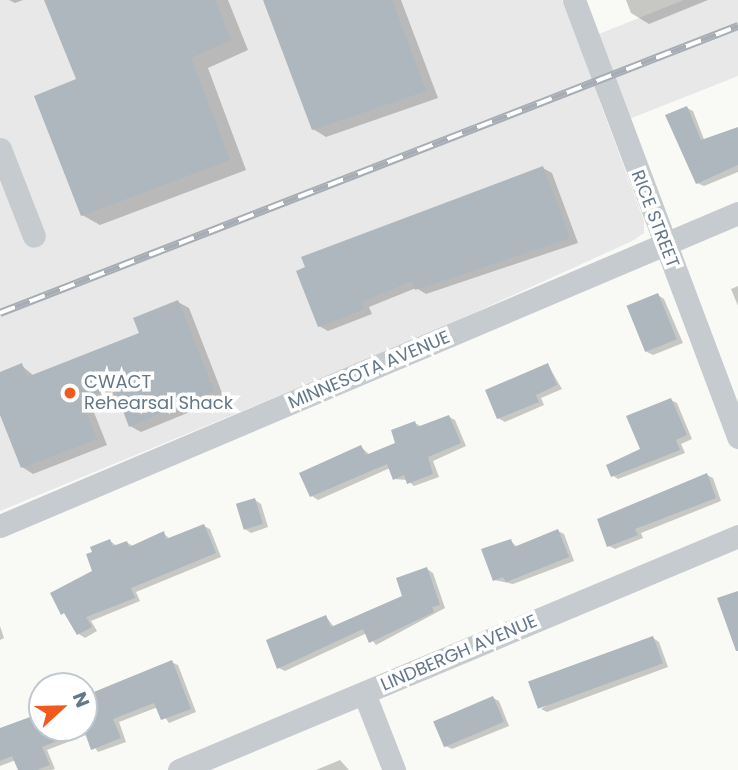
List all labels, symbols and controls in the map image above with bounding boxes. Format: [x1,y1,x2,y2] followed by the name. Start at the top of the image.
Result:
[627,167,683,271] street label: RICE STREET
[285,326,453,414] street label: MINNESOTA AVENUE
[84,372,233,414] place label: CWACT Rehearsal Shack
[62,385,78,401] marker: CWACT Rehearsal Shack
[378,610,540,696] street label: LINDBERGH AVENUE
[28,672,98,742] north arrow
[66,688,96,711] text: N

